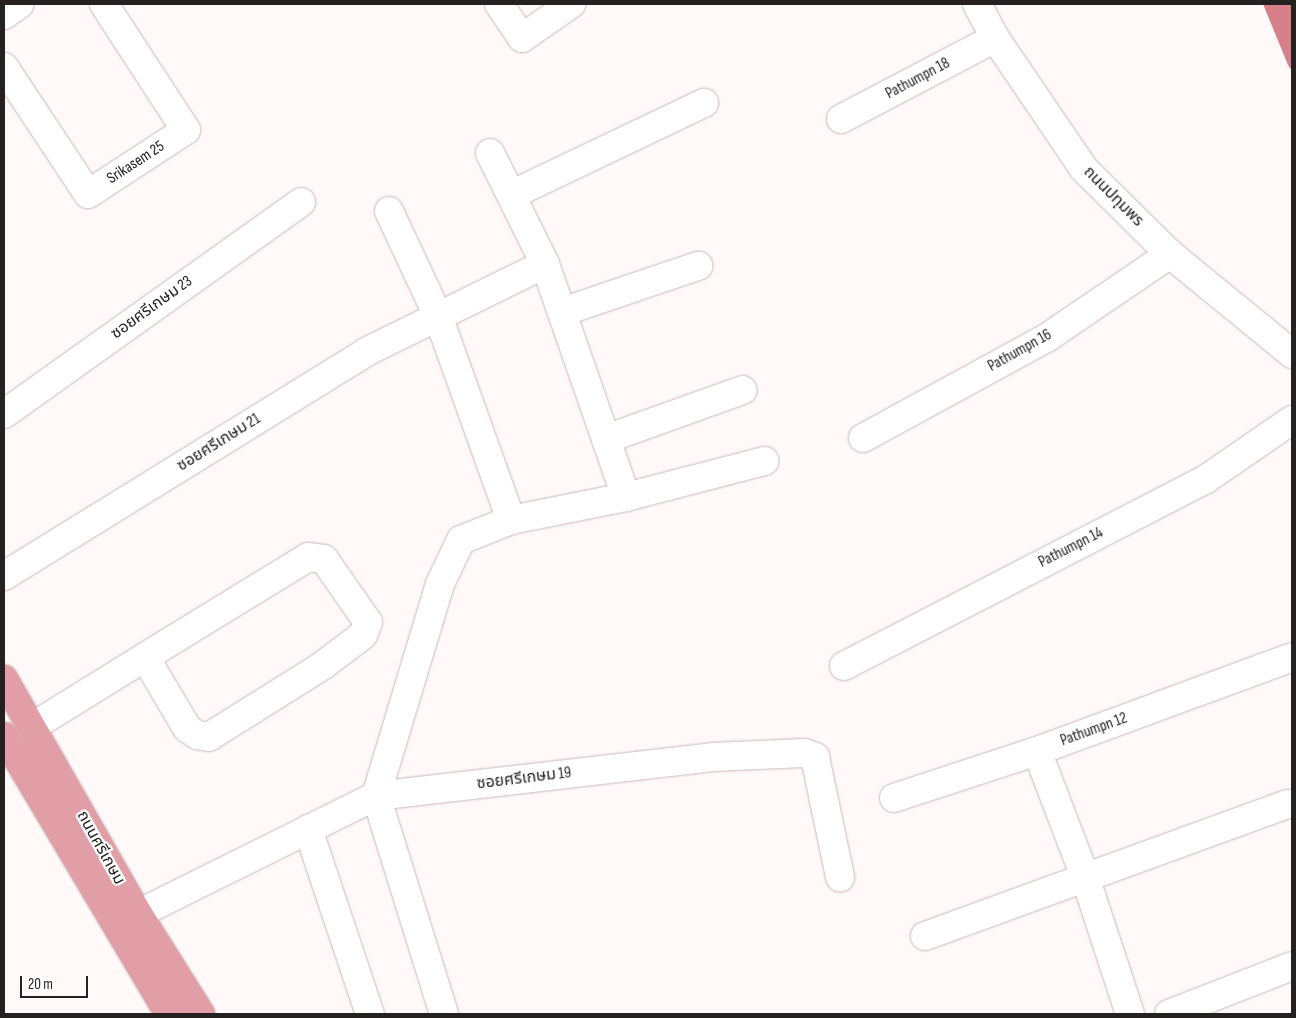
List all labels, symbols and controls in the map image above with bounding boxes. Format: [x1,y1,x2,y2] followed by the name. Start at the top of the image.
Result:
[883,54,953,104] street label: Pathumpn 18
[104,137,168,189] street label: Srikasem 25
[1079,163,1147,231] street label: ถนนปทุมพร
[108,272,196,344] street label: ซอยศรีเกษม 23
[985,326,1055,376] street label: Pathumpn 16
[174,410,264,476] street label: ซอยศรีเกษม 21
[1036,524,1106,572] street label: Pathumpn 14
[1058,709,1130,751] street label: Pathumpn 12
[476,764,572,794] street label: ซอยศรีเกษม 19
[72,808,128,888] street label: ถนนศรีเกษม
[22,966,90,998] scale bar
[28,975,53,994] text: 20 m

